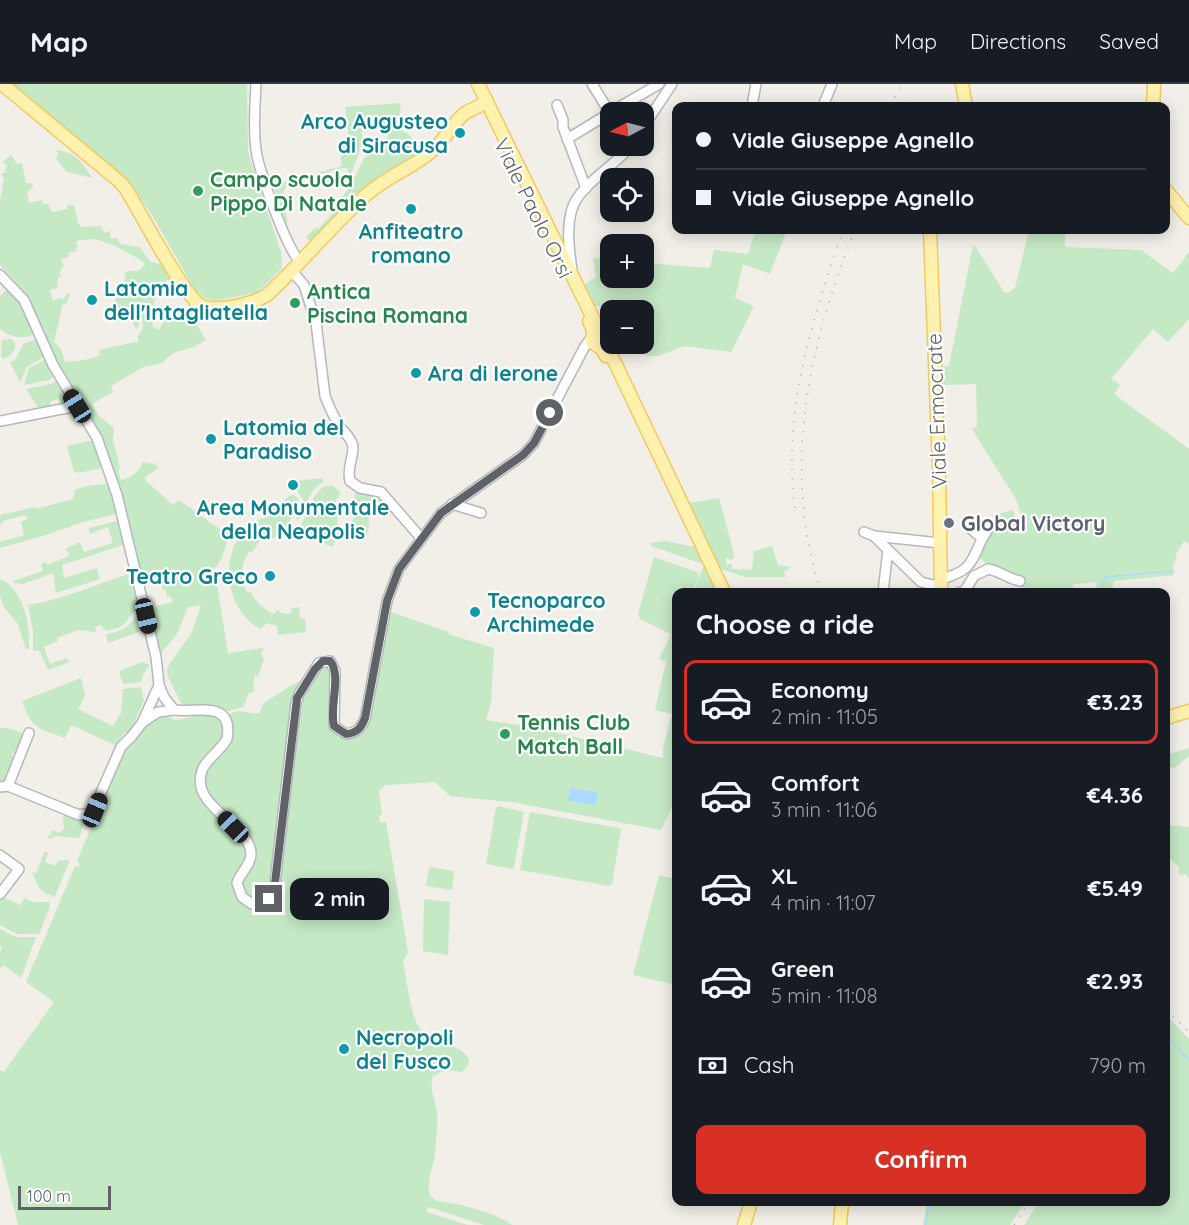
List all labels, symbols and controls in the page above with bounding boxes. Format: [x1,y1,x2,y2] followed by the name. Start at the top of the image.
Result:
[30,24,88,59] text: Map
[894,28,937,54] text: Map
[970,28,1066,54] text: Directions
[1099,28,1159,54] text: Saved
[600,102,654,156] north arrow
[600,102,654,354] map controls
[301,108,448,158] place label: Arco Augusteo di Siracusa
[453,126,467,140] marker: Arco Augusteo di Siracusa
[732,126,974,154] text: Viale Giuseppe Agnello
[489,134,579,282] street label: Viale Paolo Orsi
[210,166,367,216] place label: Campo scuola Pippo Di Natale
[600,168,654,222] button: locate
[191,184,205,198] marker: Campo scuola Pippo Di Natale
[732,184,974,212] text: Viale Giuseppe Agnello
[404,202,418,216] marker: Anfiteatro romano
[359,218,463,268] place label: Anfiteatro romano
[600,234,654,288] button: +
[104,275,268,325] place label: Latomia dell'Intagliatella
[307,278,468,328] place label: Antica Piscina Romana
[85,293,99,307] marker: Latomia dell'Intagliatella
[288,296,302,310] marker: Antica Piscina Romana
[600,300,654,354] button: −
[920,333,952,489] street label: Viale Ermocrate
[428,360,558,386] place label: Ara di Ierone
[409,366,423,380] marker: Ara di Ierone
[60,386,94,426] car
[536,399,563,426] route start
[223,414,344,464] place label: Latomia del Paradiso
[204,432,218,446] marker: Latomia del Paradiso
[286,478,300,492] marker: Area Monumentale della Neapolis
[197,494,389,544] place label: Area Monumentale della Neapolis
[961,510,1105,536] place label: Global Victory
[942,516,956,530] marker: Global Victory
[126,563,258,589] place label: Teatro Greco
[263,569,277,583] marker: Teatro Greco
[487,587,606,637] place label: Tecnoparco Archimede
[133,596,159,636] car
[468,605,482,619] marker: Tecnoparco Archimede
[696,607,874,641] text: Choose a ride
[699,675,753,729] icon: car
[771,676,869,704] text: Economy
[1088,688,1143,716] text: €3.23
[771,704,878,729] text: 2 min · 11:05
[517,709,630,759] place label: Tennis Club Match Ball
[498,727,512,741] marker: Tennis Club Match Ball
[699,768,753,822] icon: car
[771,769,860,797] text: Comfort
[1087,781,1143,809] text: €4.36
[80,790,110,830] car
[771,797,877,822] text: 3 min · 11:06
[214,808,252,846] car
[699,861,753,915] icon: car
[771,862,798,890] text: XL
[1088,874,1143,902] text: €5.49
[290,878,389,920] callout: 2 min
[255,885,282,912] route end
[313,886,366,911] text: 2 min
[771,890,876,915] text: 4 min · 11:07
[699,954,753,1008] icon: car
[771,955,834,983] text: Green
[1087,967,1143,995] text: €2.93
[771,983,878,1008] text: 5 min · 11:08
[356,1024,453,1074] place label: Necropoli del Fusco
[337,1042,351,1056] marker: Necropoli del Fusco
[696,1049,729,1082] icon: cash
[744,1051,795,1079] text: Cash
[1089,1053,1146,1078] text: 790 m
[696,1125,1146,1194] button: Confirm
[18,1183,111,1210] scale bar
[27,1186,71,1206] text: 100 m

